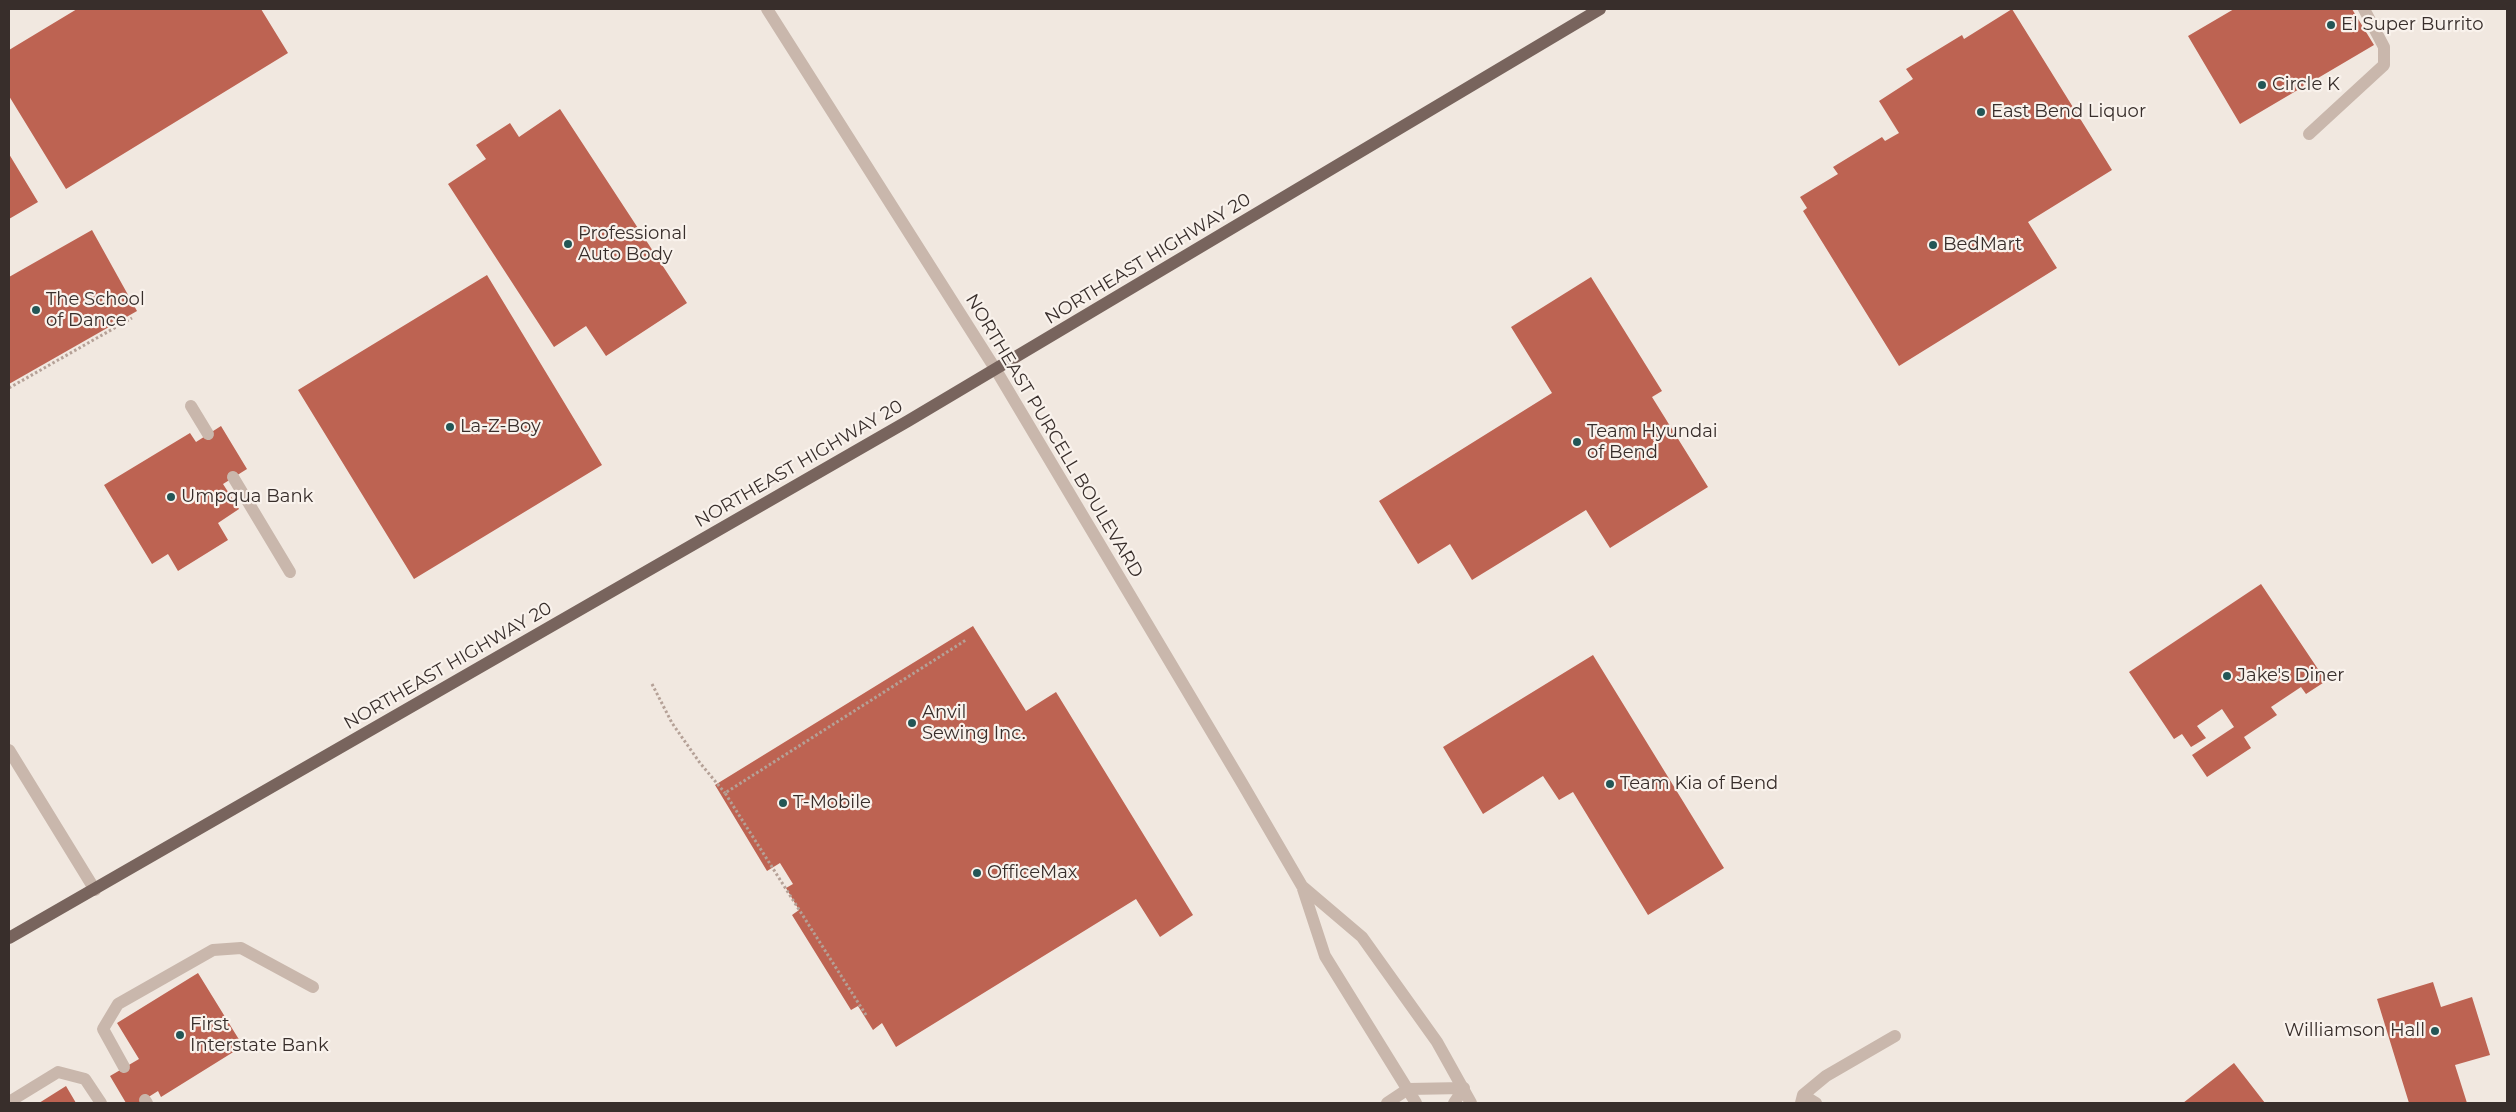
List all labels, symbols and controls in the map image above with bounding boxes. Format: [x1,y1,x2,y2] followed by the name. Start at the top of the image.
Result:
[2341,14,2484,36] place label: El Super Burrito
[2325,19,2337,31] marker: El Super Burrito
[2272,74,2340,96] place label: Circle K
[2256,79,2268,91] marker: Circle K
[1991,101,2146,123] place label: East Bend Liquor
[1975,106,1987,118] marker: East Bend Liquor
[1041,189,1255,329] street label: NORTHEAST HIGHWAY 20
[578,223,687,266] place label: Professional Auto Body
[1943,234,2022,256] place label: BedMart
[562,238,574,250] marker: Professional Auto Body
[1927,239,1939,251] marker: BedMart
[46,289,145,332] place label: The School of Dance
[960,290,1148,582] street label: NORTHEAST PURCELL BOULEVARD
[30,304,42,316] marker: The School of Dance
[691,396,907,532] street label: NORTHEAST HIGHWAY 20
[460,416,541,438] place label: La-Z-Boy
[444,421,456,433] marker: La-Z-Boy
[1587,421,1718,464] place label: Team Hyundai of Bend
[1571,436,1583,448] marker: Team Hyundai of Bend
[181,486,313,508] place label: Umpqua Bank
[165,491,177,503] marker: Umpqua Bank
[340,598,556,734] street label: NORTHEAST HIGHWAY 20
[2237,665,2345,687] place label: Jake's Diner
[2221,670,2233,682] marker: Jake's Diner
[922,702,1026,744] place label: Anvil Sewing Inc.
[906,717,918,729] marker: Anvil Sewing Inc.
[1620,773,1778,795] place label: Team Kia of Bend
[1604,778,1616,790] marker: Team Kia of Bend
[793,792,871,814] place label: T-Mobile
[777,797,789,809] marker: T-Mobile
[987,862,1077,884] place label: OfficeMax
[971,867,983,879] marker: OfficeMax
[190,1014,329,1056] place label: First Interstate Bank
[2284,1020,2425,1042] place label: Williamson Hall
[2429,1025,2441,1037] marker: Williamson Hall
[174,1029,186,1041] marker: First Interstate Bank

